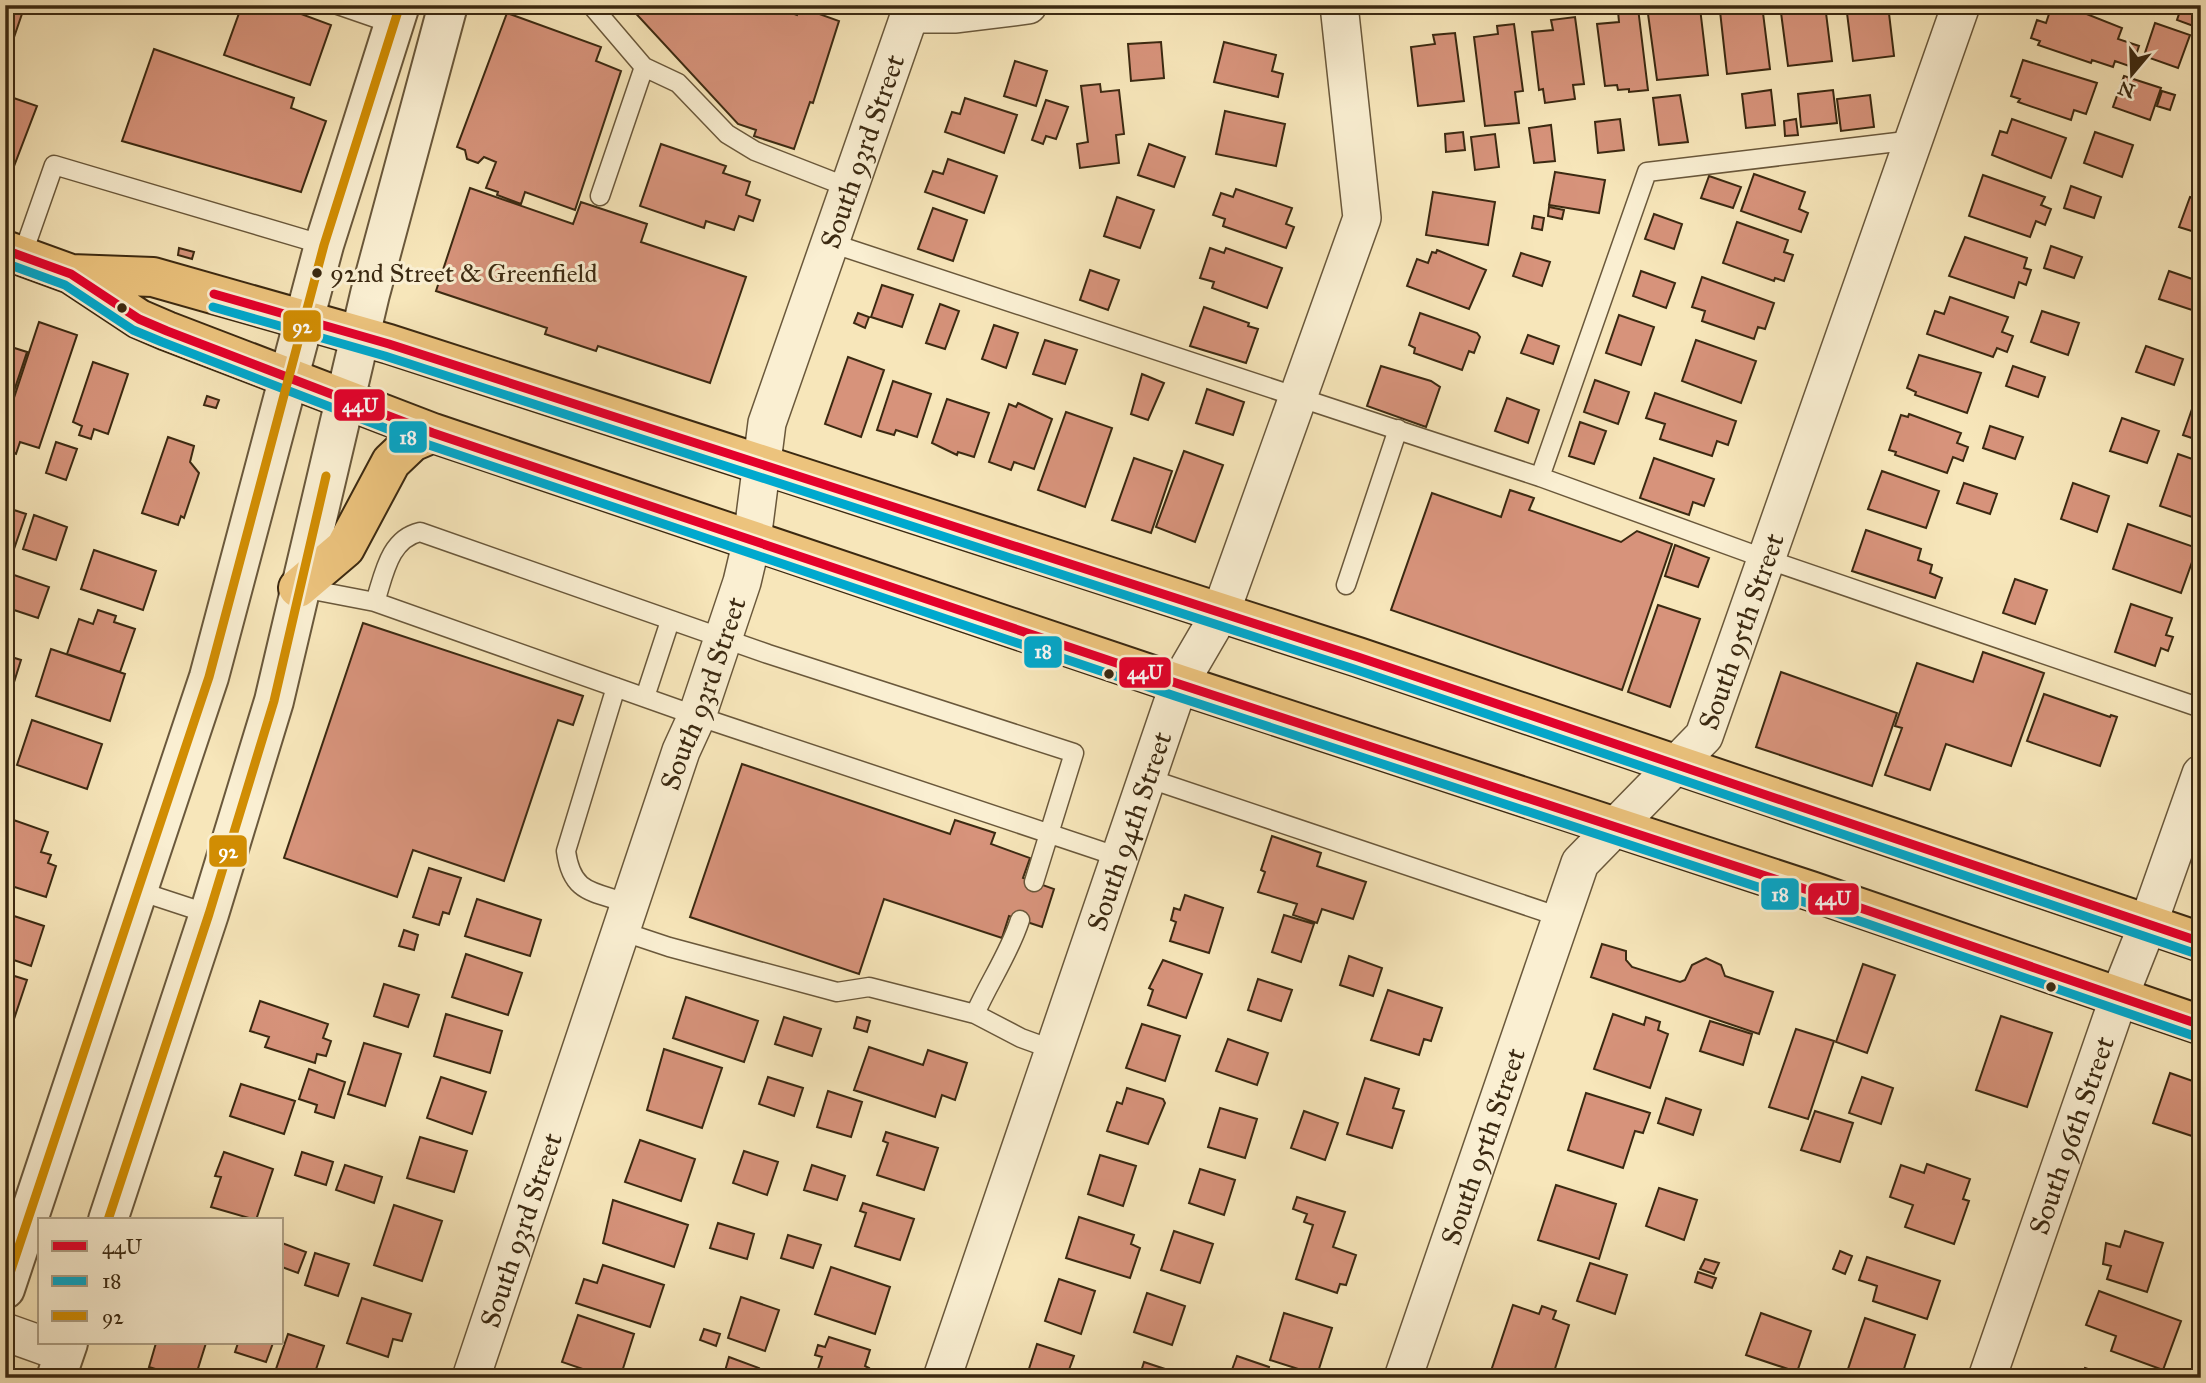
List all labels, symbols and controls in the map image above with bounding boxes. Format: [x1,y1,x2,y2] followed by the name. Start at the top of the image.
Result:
[2098,38,2168,108] north arrow
[812,50,912,253] street label: South 93rd Street
[2115,76,2138,103] text: N
[330,257,598,289] place label: 92nd Street & Greenfield
[310,266,324,280] marker: 92nd Street & Greenfield
[115,301,129,315] unlabelled marker
[282,309,322,343] line badge: 92
[292,315,312,339] text: 92
[333,388,386,422] line badge: 44U
[342,394,379,418] text: 44U
[388,420,428,454] line badge: 18
[399,426,417,449] text: 18
[1690,528,1792,734] street label: South 95th Street
[652,592,753,794] street label: South 93rd Street
[1023,635,1063,669] line badge: 18
[1034,640,1052,663] text: 18
[1118,656,1172,689] line badge: 44U
[1127,661,1164,685] text: 44U
[1102,667,1116,681] unlabelled marker
[1079,727,1179,935] street label: South 94th Street
[208,834,248,868] line badge: 92
[218,840,238,864] text: 92
[1760,877,1800,911] line badge: 18
[1807,882,1860,916] line badge: 44U
[1771,883,1789,906] text: 18
[1815,887,1852,911] text: 44U
[2044,980,2058,994] unlabelled marker
[2021,1031,2122,1239] street label: South 96th Street
[1433,1043,1533,1249] street label: South 95th Street
[472,1128,569,1332] street label: South 93rd Street
[38,1218,284,1344] legend
[102,1234,142,1260] text: 44U
[102,1268,121,1294] text: 18
[102,1304,124,1330] text: 92

